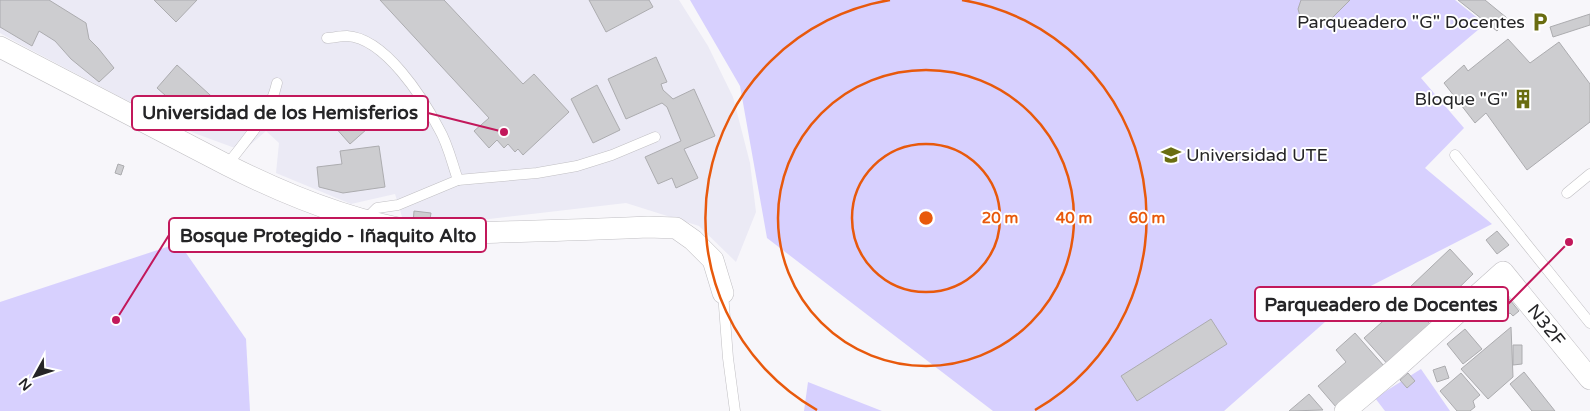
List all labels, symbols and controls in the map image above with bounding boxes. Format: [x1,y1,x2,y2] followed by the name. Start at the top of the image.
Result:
[1297,11,1525,33] place label: Parqueadero "G" Docentes
[1529,11,1551,33] parking icon: Parqueadero "G" Docentes
[1415,88,1508,110] place label: Bloque "G"
[1512,88,1534,110] building icon: Bloque "G"
[132,96,428,130] callout: Universidad de los Hemisferios
[142,102,418,124] text: Universidad de los Hemisferios
[1160,144,1182,166] school or university icon: Universidad UTE
[1186,144,1328,166] place label: Universidad UTE
[917,209,935,227] centre of rings
[982,209,1018,227] text: 20 m
[1056,209,1092,227] text: 40 m
[1129,209,1165,227] text: 60 m
[169,218,486,252] callout: Bosque Protegido - Iñaquito Alto
[180,225,476,248] text: Bosque Protegido - Iñaquito Alto
[1255,287,1508,321] callout: Parqueadero de Docentes
[1264,294,1498,317] text: Parqueadero de Docentes
[1523,300,1570,351] street label: N32F
[10,351,60,401] north arrow
[15,374,36,394] text: N

